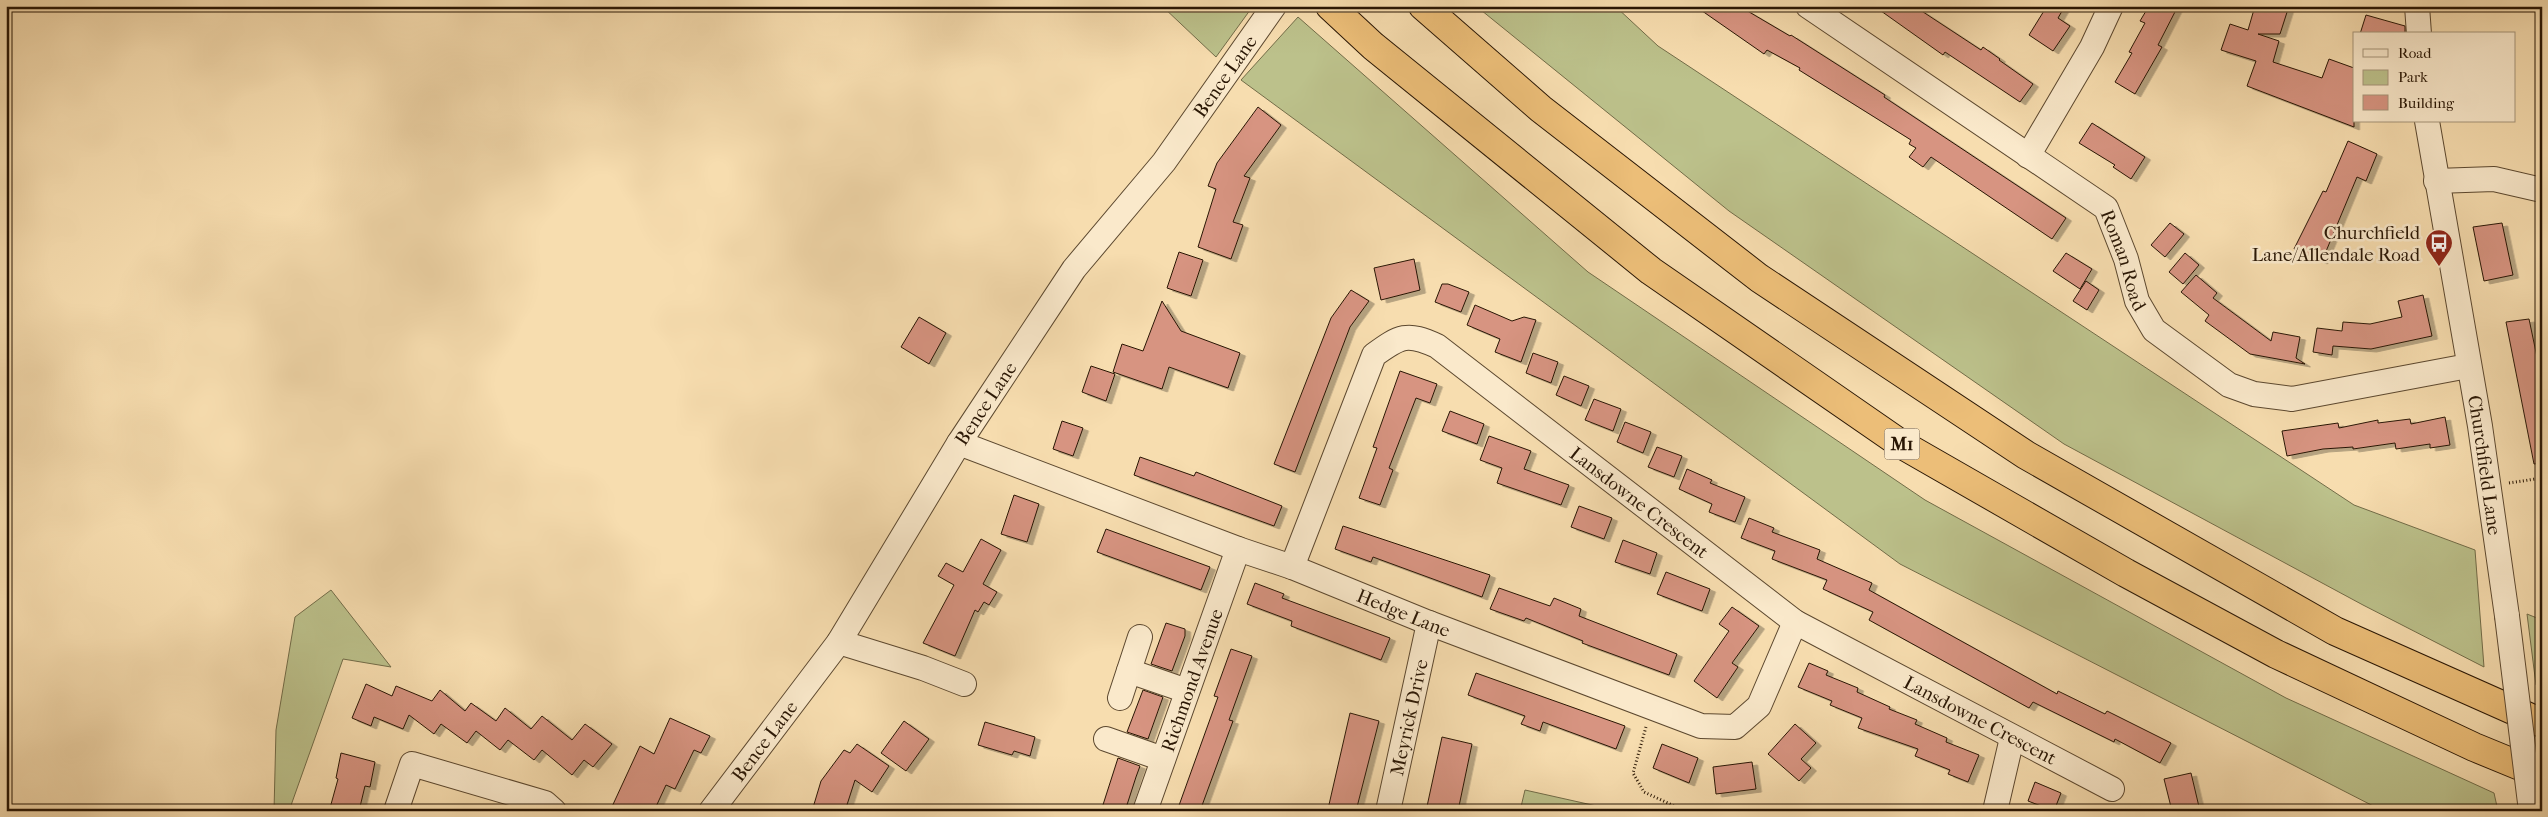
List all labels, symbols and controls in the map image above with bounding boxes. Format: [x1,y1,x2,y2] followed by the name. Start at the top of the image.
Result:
[1189,31,1262,122] street label: Bence Lane
[2353,32,2516,122] legend
[2398,44,2432,62] text: Road
[2398,68,2428,86] text: Park
[2398,94,2455,112] text: Building
[2096,207,2151,316] street label: Roman Road
[2252,222,2421,266] place label: Churchfield Lane/Allendale Road
[2424,228,2454,267] bus stop icon: Churchfield Lane/Allendale Road
[951,358,1022,450] street label: Bence Lane
[2463,394,2505,537] street label: Churchfield Lane
[1884,428,1920,459] road number: M1
[1565,442,1713,563] street label: Lansdowne Crescent
[1353,585,1453,642] street label: Hedge Lane
[1157,606,1228,755] street label: Richmond Avenue
[1386,657,1433,778] street label: Meyrick Drive
[1900,671,2060,770] street label: Lansdowne Crescent
[727,697,802,786] street label: Bence Lane

